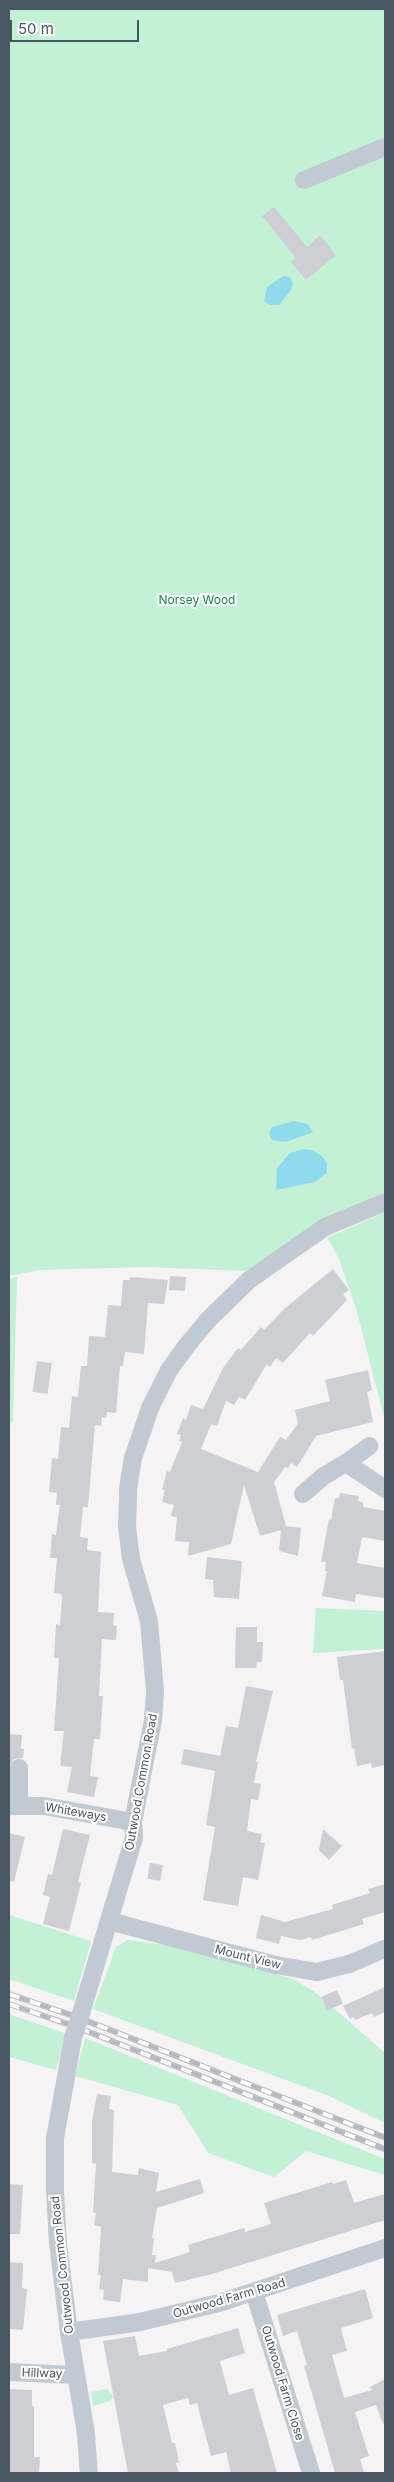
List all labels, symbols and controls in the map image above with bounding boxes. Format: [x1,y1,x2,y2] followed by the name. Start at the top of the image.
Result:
[12,10,141,42] scale bar
[18,19,54,38] text: 50 m
[159,593,235,607] park label: Norsey Wood
[122,1712,160,1852] street label: Outwood Common Road
[44,1800,108,1824] street label: Whiteways
[214,1942,282,1972] street label: Mount View
[48,2195,76,2335] street label: Outwood Common Road
[171,2275,287,2321] street label: Outwood Farm Road
[259,2324,307,2442] street label: Outwood Farm Close
[21,2365,63,2381] street label: Hillway

